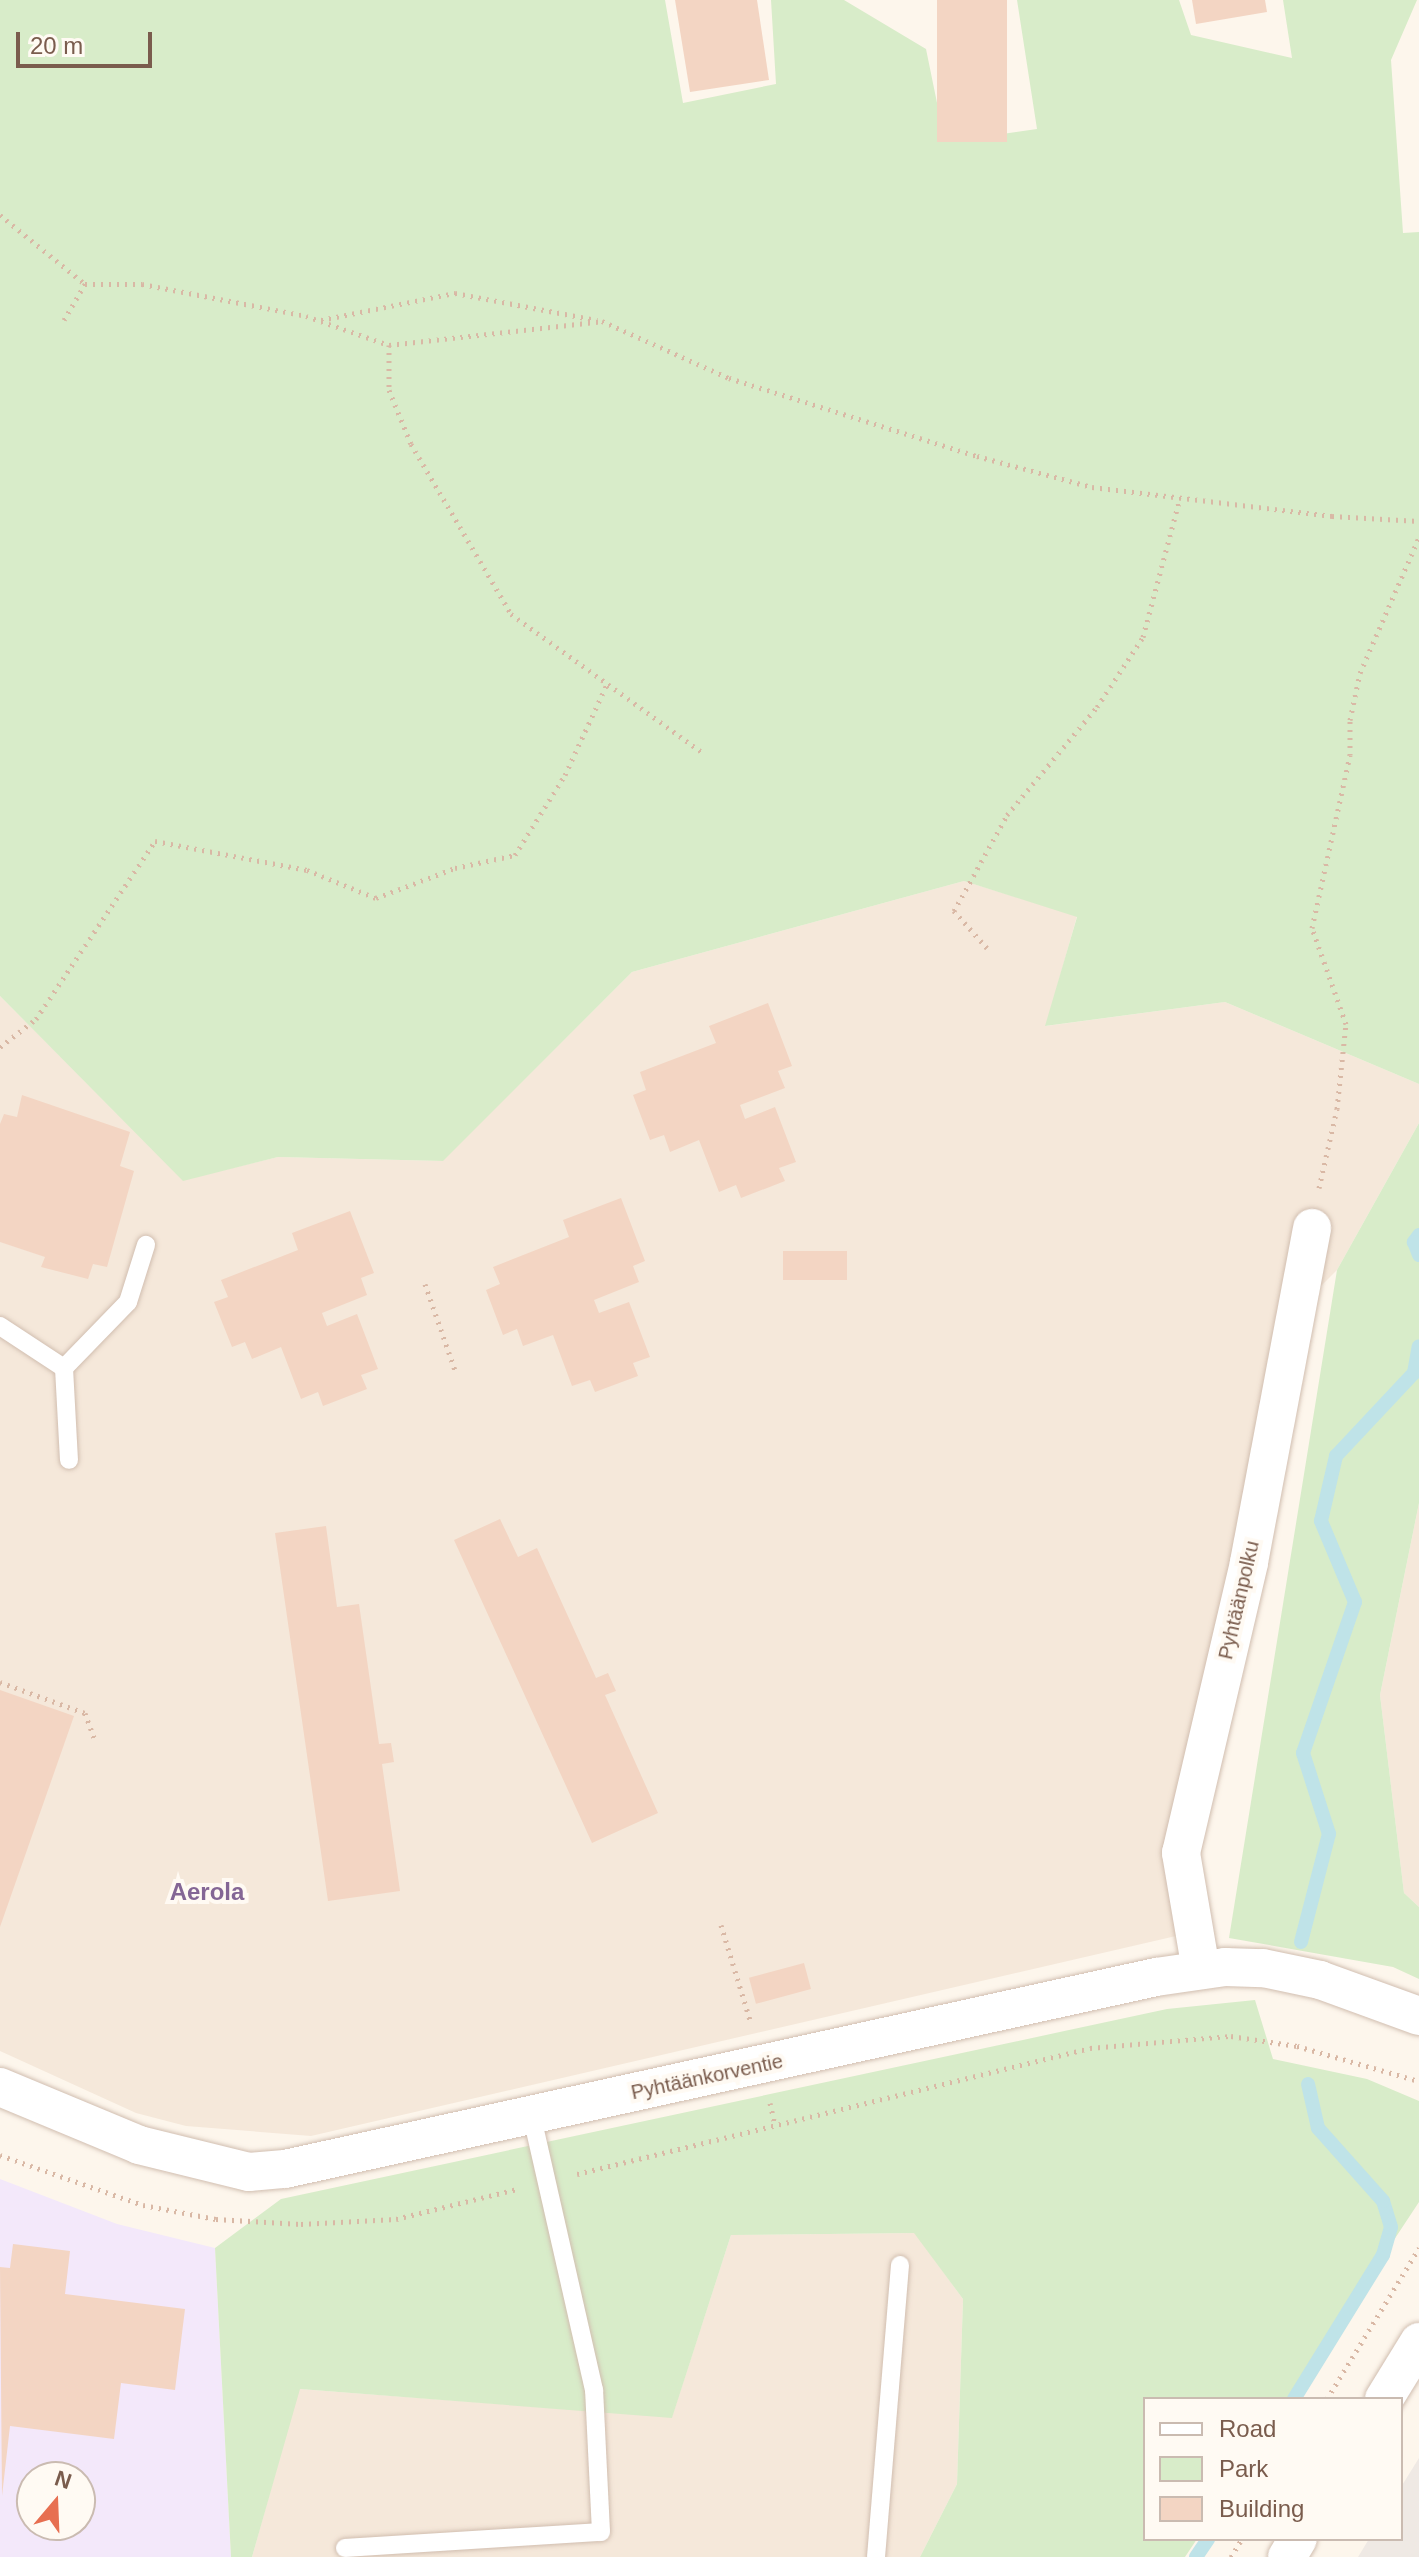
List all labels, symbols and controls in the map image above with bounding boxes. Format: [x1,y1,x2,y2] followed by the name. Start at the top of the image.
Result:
[20,16,156,66] scale bar
[30,32,83,59] text: 20 m
[1214,1538,1264,1662] street label: Pyhtäänpolku
[170,1878,244,1906] district label: Aerola
[629,2049,785,2105] street label: Pyhtäänkorventie
[1143,2397,1403,2541] legend
[1219,2415,1276,2442] text: Road
[1219,2455,1268,2482] text: Park
[16,2461,96,2541] north arrow
[52,2465,75,2494] text: N
[1219,2495,1304,2522] text: Building

